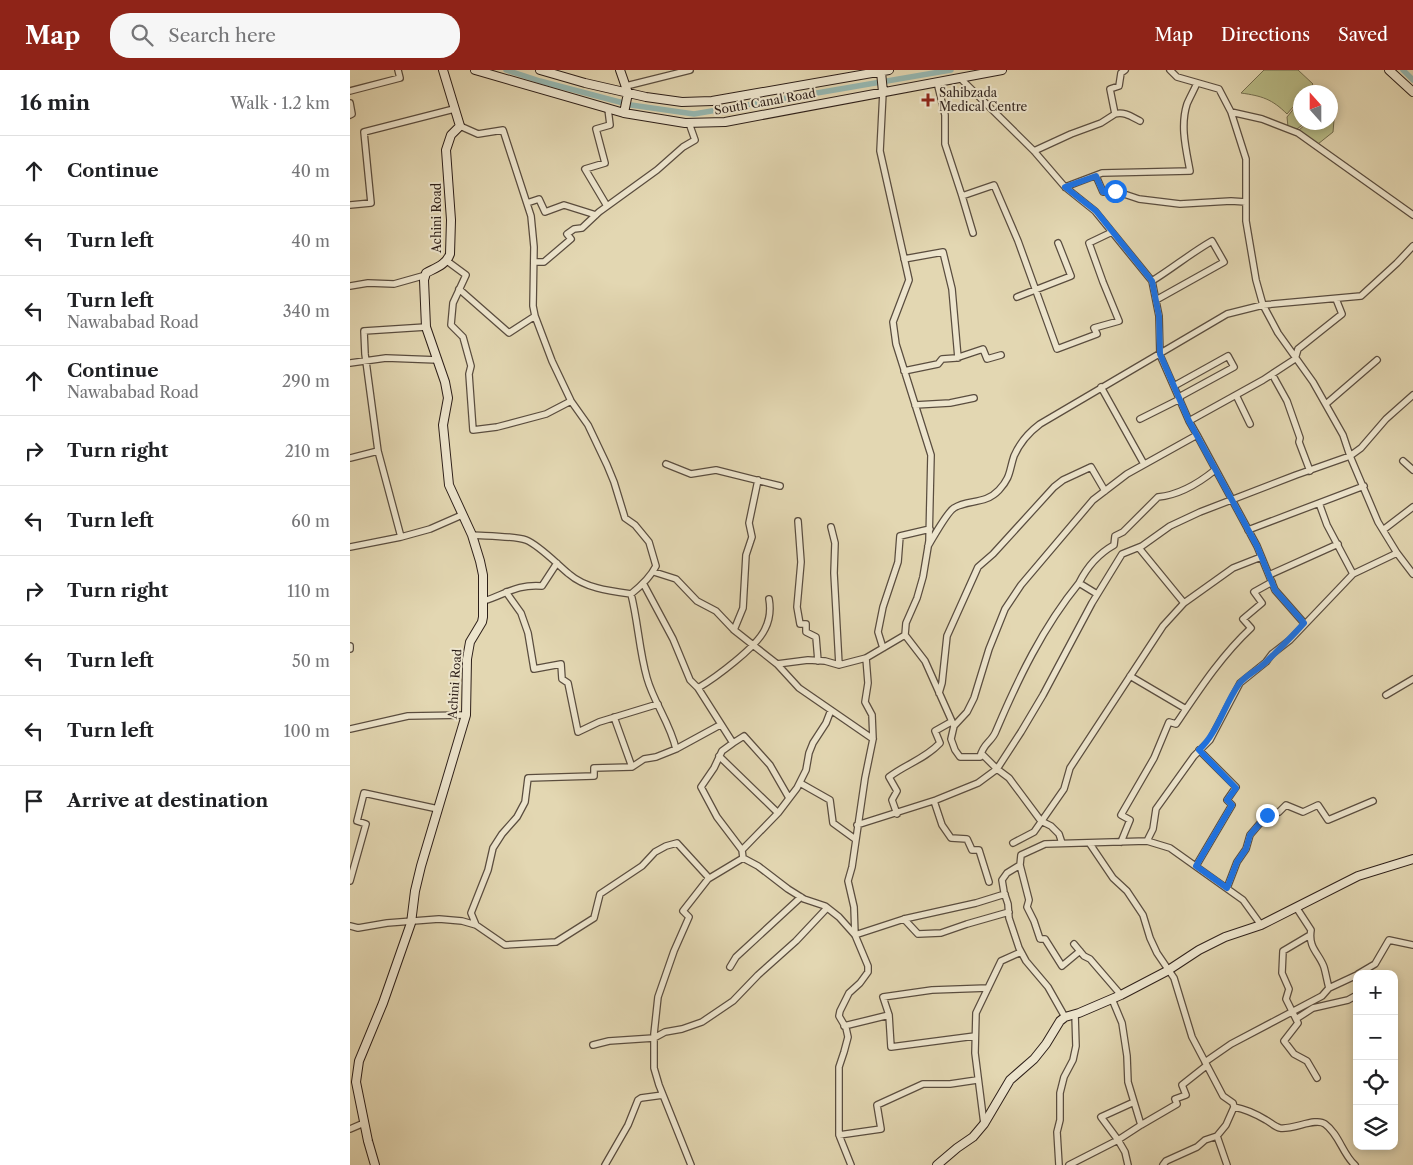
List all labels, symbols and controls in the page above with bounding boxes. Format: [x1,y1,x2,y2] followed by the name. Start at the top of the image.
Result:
[110,13,460,58] search box
[25,21,80,50] text: Map
[128,21,156,49] icon: search
[168,24,276,47] text: Search here
[1154,24,1193,46] text: Map
[1221,24,1310,46] text: Directions
[1338,24,1388,46] text: Saved
[713,85,817,118] street label: South Canal Road
[939,85,1028,114] place label: Sahibzada Medical Centre
[1293,85,1338,130] north arrow
[20,90,90,115] text: 16 min
[230,93,330,113] text: Walk · 1.2 km
[921,93,935,107] marker: Sahibzada Medical Centre
[20,157,48,185] icon: ahead
[67,159,159,182] text: Continue
[291,161,330,181] text: 40 m
[1104,180,1127,203] route start
[429,182,444,254] street label: Achini Road
[20,227,48,255] icon: left
[67,229,154,252] text: Turn left
[291,231,330,251] text: 40 m
[67,289,154,312] text: Turn left
[20,297,48,325] icon: left
[283,301,330,321] text: 340 m
[67,312,199,332] text: Nawababad Road
[67,359,159,382] text: Continue
[20,367,48,395] icon: ahead
[282,371,330,391] text: 290 m
[67,382,199,402] text: Nawababad Road
[20,437,48,465] icon: right
[67,439,168,462] text: Turn right
[285,441,330,461] text: 210 m
[20,507,48,535] icon: left
[67,509,154,532] text: Turn left
[291,511,330,531] text: 60 m
[20,577,48,605] icon: right
[67,579,168,602] text: Turn right
[287,581,330,601] text: 110 m
[20,647,48,675] icon: left
[445,648,464,721] street label: Achini Road
[67,649,154,672] text: Turn left
[292,651,330,671] text: 50 m
[20,717,48,745] icon: left
[67,719,154,742] text: Turn left
[284,721,330,741] text: 100 m
[20,787,48,815] icon: arrive
[67,789,268,812] text: Arrive at destination
[1256,804,1279,827] route end
[1353,970,1398,1150] map controls
[1353,970,1398,1015] button: +
[1353,1015,1398,1060] button: −
[1353,1060,1398,1105] button: locate
[1353,1105,1398,1150] button: layers

